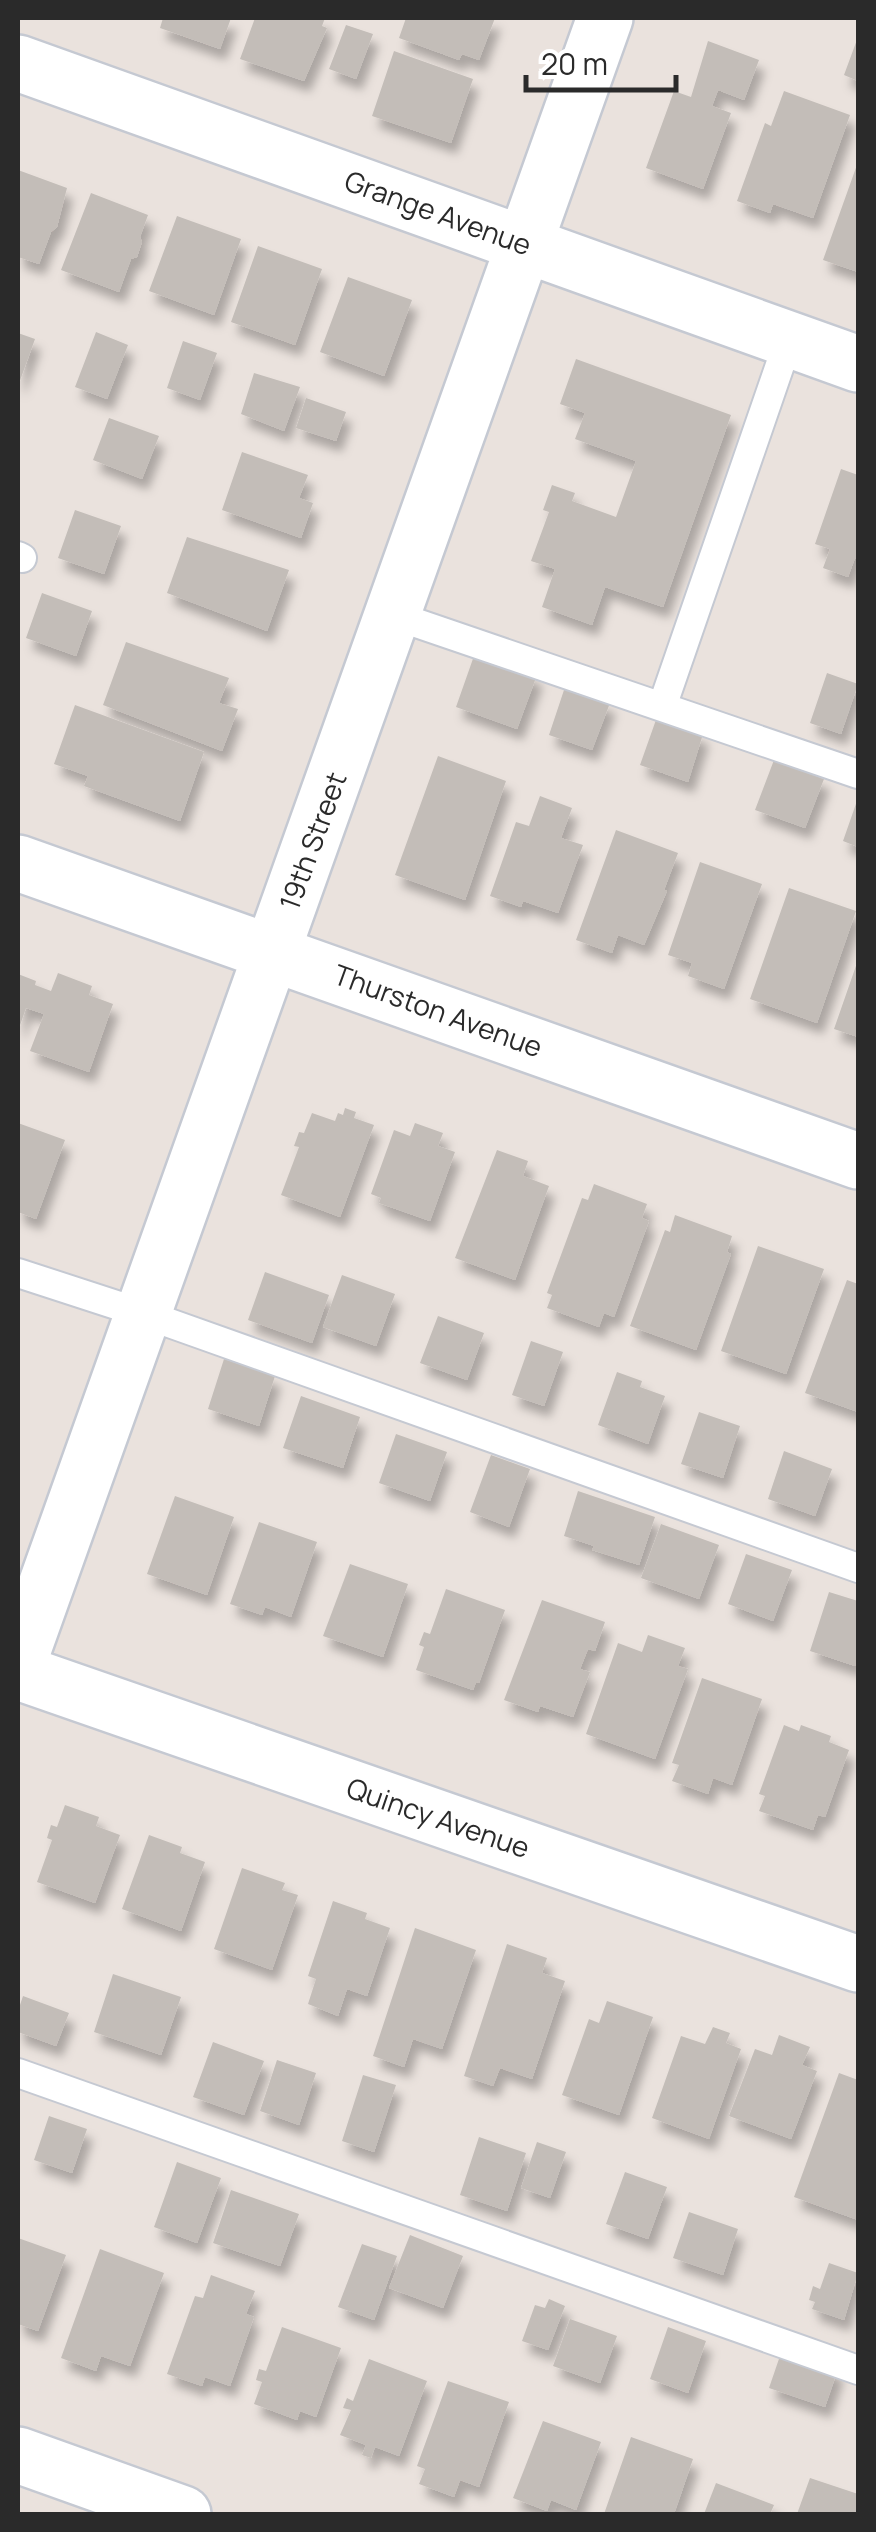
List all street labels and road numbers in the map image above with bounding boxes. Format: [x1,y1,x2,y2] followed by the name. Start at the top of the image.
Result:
[340,161,537,263] street label: Grange Avenue
[270,767,355,915] street label: 19th Street
[329,955,548,1065] street label: Thurston Avenue
[342,1768,535,1866] street label: Quincy Avenue

